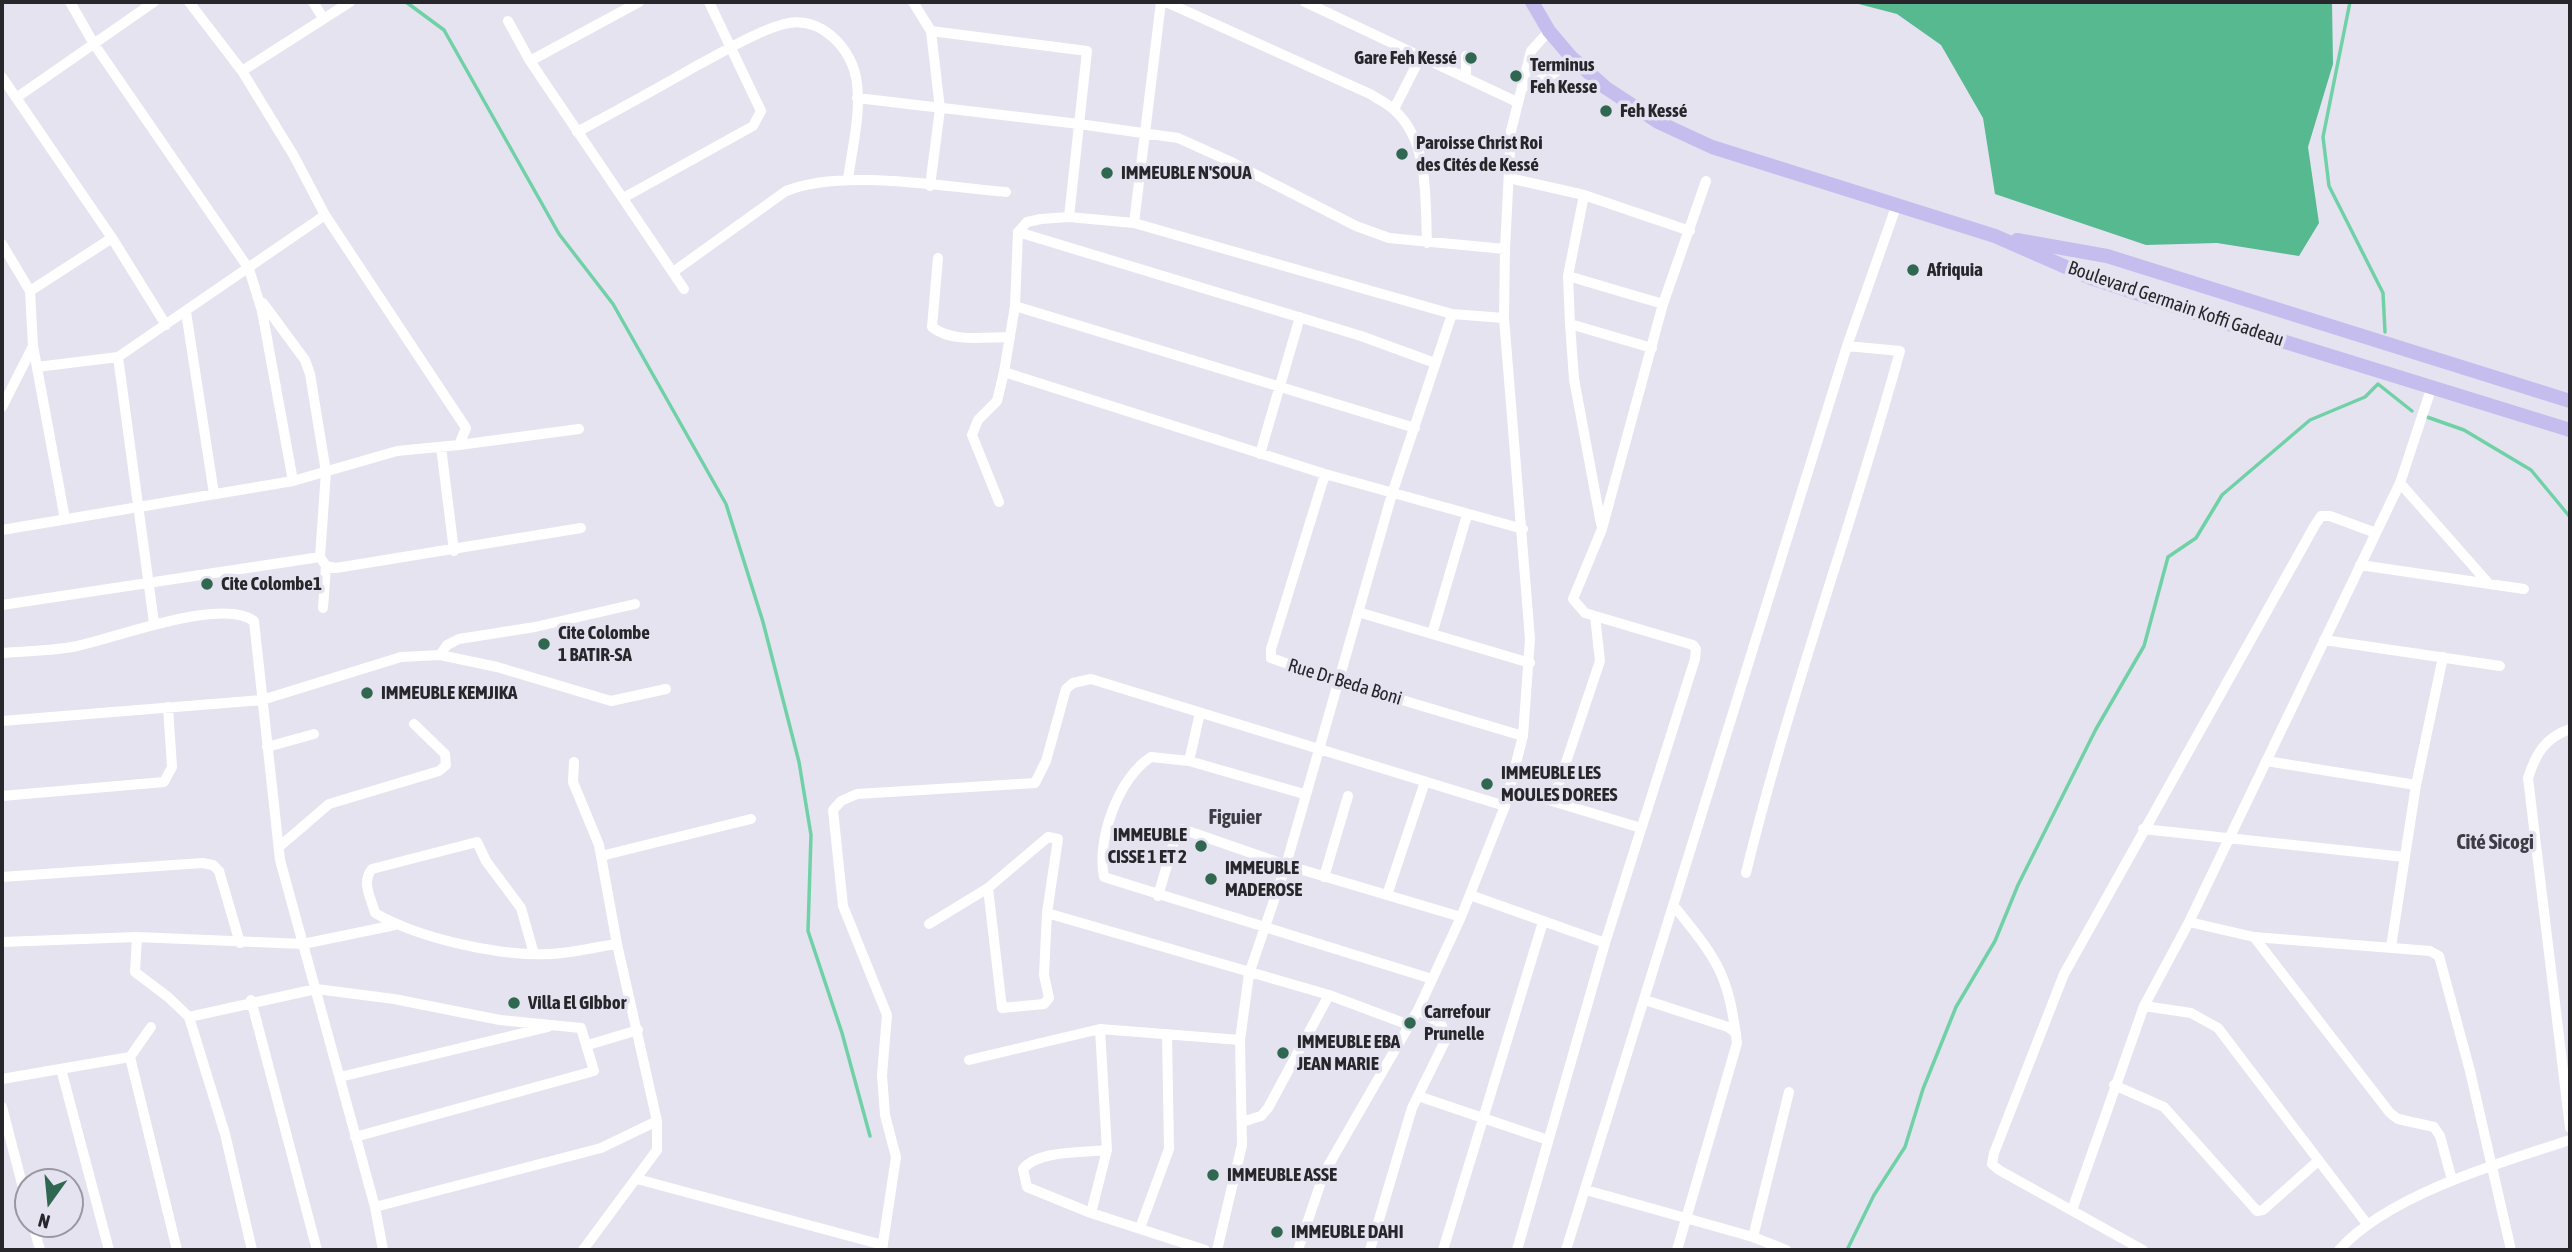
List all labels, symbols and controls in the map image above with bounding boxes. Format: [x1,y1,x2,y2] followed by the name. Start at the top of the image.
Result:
[1354,47,1457,69] place label: Gare Feh Kessé
[1463,50,1479,66] marker: Gare Feh Kessé
[1530,54,1597,98] place label: Terminus Feh Kesse
[1508,68,1524,84] marker: Terminus Feh Kesse
[1620,100,1687,122] place label: Feh Kessé
[1598,103,1614,119] marker: Feh Kessé
[1416,132,1543,176] place label: Paroisse Christ Roi des Cités de Kessé
[1394,146,1410,162] marker: Paroisse Christ Roi des Cités de Kessé
[1121,162,1252,184] place label: IMMEUBLE N'SOUA
[1099,165,1115,181] marker: IMMEUBLE N'SOUA
[2065,256,2287,352] street label: Boulevard Germain Koffi Gadeau
[1927,259,1983,281] place label: Afriquia
[1905,262,1921,278] marker: Afriquia
[221,573,322,595] place label: Cite Colombe1
[199,576,215,592] marker: Cite Colombe1
[558,622,650,666] place label: Cite Colombe 1 BATIR-SA
[536,636,552,652] marker: Cite Colombe 1 BATIR-SA
[1285,654,1405,710] street label: Rue Dr Beda Boni
[381,682,517,704] place label: IMMEUBLE KEMJIKA
[359,685,375,701] marker: IMMEUBLE KEMJIKA
[1501,762,1617,806] place label: IMMEUBLE LES MOULES DOREES
[1479,776,1495,792] marker: IMMEUBLE LES MOULES DOREES
[1208,804,1262,830] district label: Figuier
[1107,824,1187,868] place label: IMMEUBLE CISSE 1 ET 2
[2456,829,2534,855] district label: Cité Sicogi
[1193,838,1209,854] marker: IMMEUBLE CISSE 1 ET 2
[1225,857,1302,901] place label: IMMEUBLE MADEROSE
[1203,871,1219,887] marker: IMMEUBLE MADEROSE
[528,992,626,1014] place label: Villa El GIbbor
[506,995,522,1011] marker: Villa El GIbbor
[1424,1001,1490,1045] place label: Carrefour Prunelle
[1402,1015,1418,1031] marker: Carrefour Prunelle
[1297,1031,1400,1075] place label: IMMEUBLE EBA JEAN MARIE
[1275,1045,1291,1061] marker: IMMEUBLE EBA JEAN MARIE
[1227,1164,1337,1186] place label: IMMEUBLE ASSE
[1205,1167,1221,1183] marker: IMMEUBLE ASSE
[14,1168,84,1238] north arrow
[36,1209,52,1233] text: N
[1291,1221,1403,1243] place label: IMMEUBLE DAHI
[1269,1224,1285,1240] marker: IMMEUBLE DAHI

